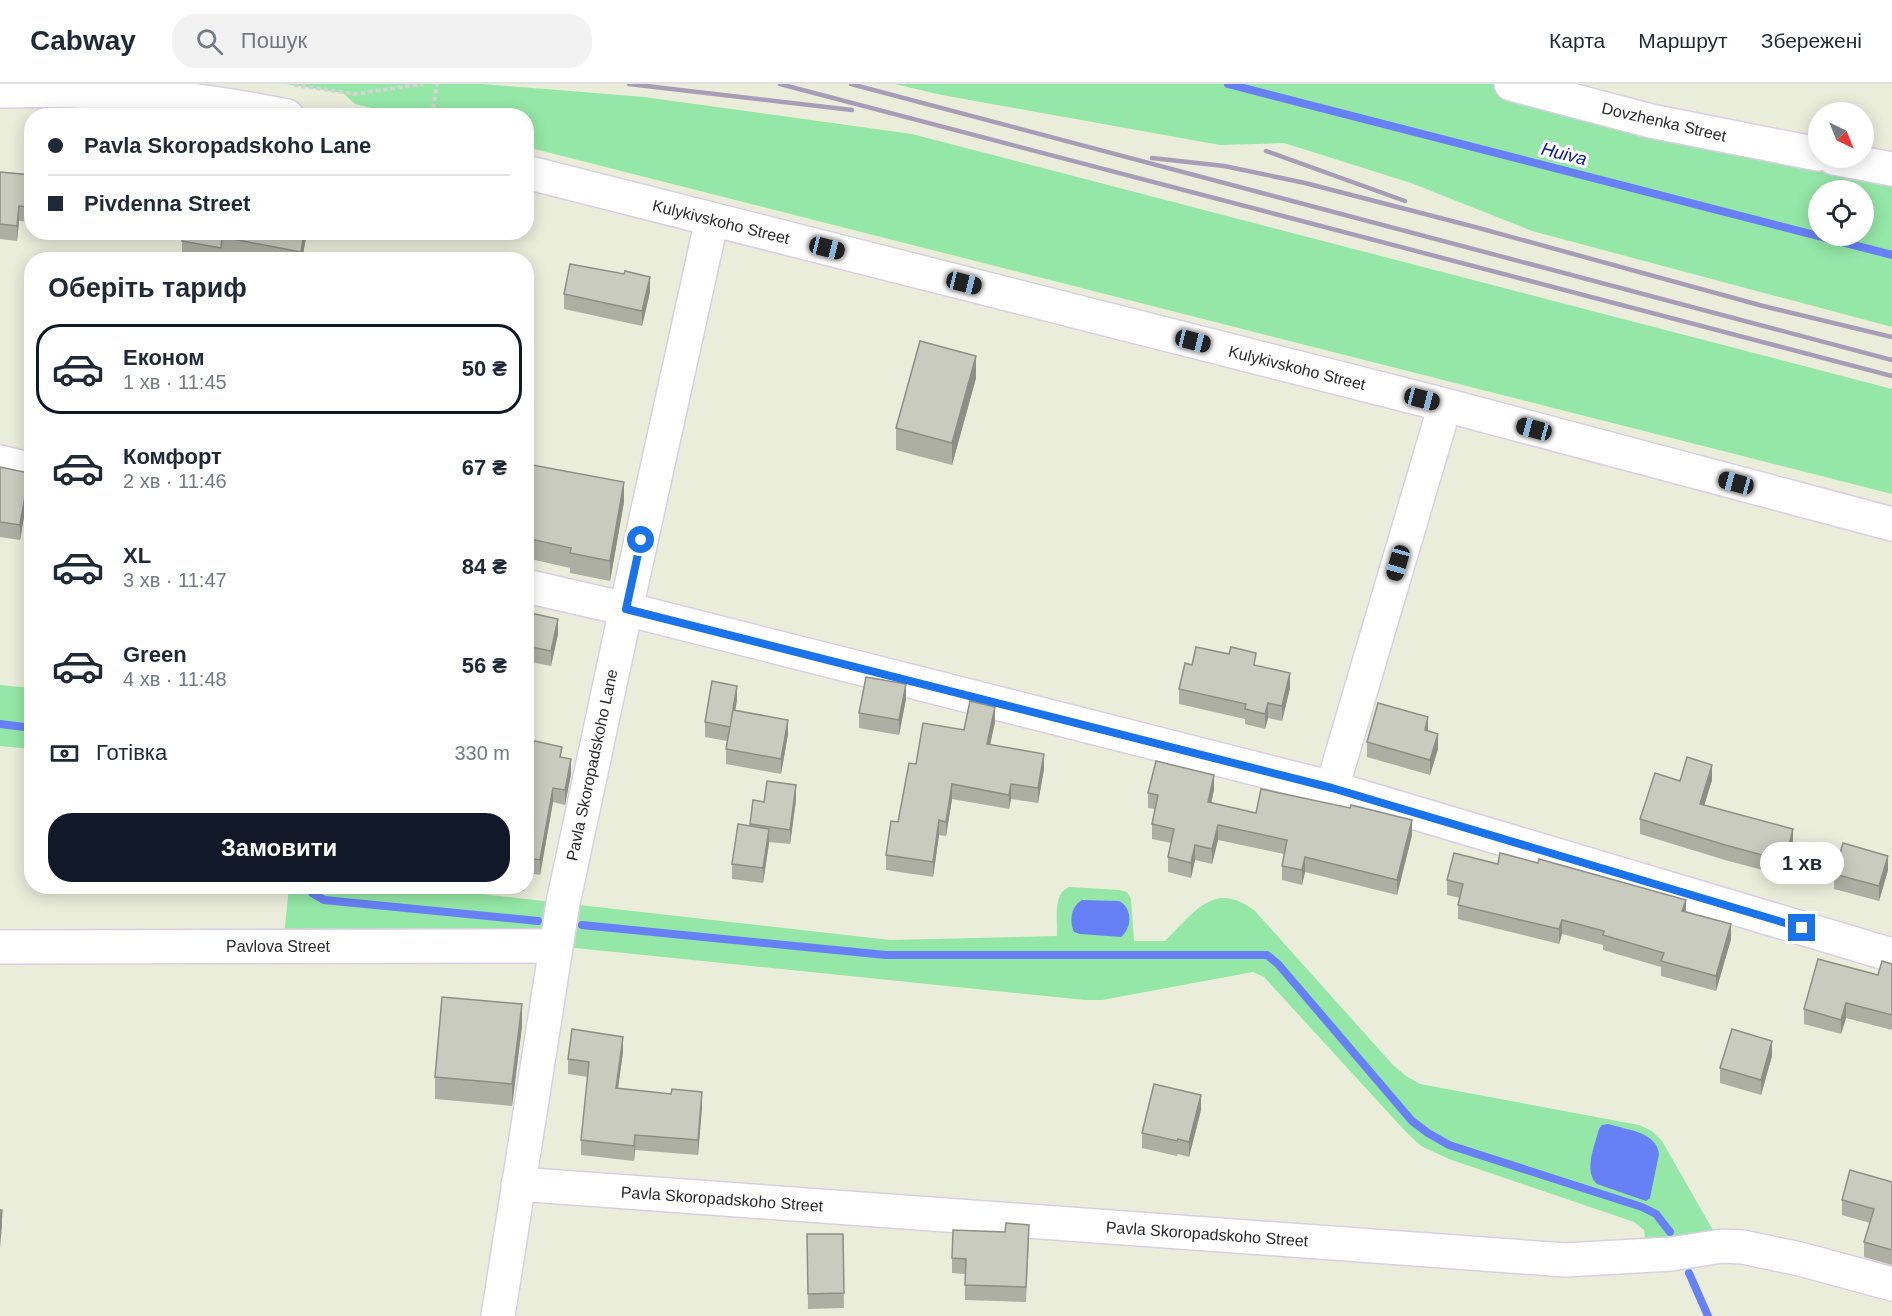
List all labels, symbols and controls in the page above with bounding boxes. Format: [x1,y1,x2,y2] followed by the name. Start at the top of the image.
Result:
[172,14,592,68] search box
[30,25,136,56] text: Cabway
[193,25,226,58] icon: search
[241,28,307,53] text: Пошук
[1549,29,1605,52] text: Карта
[1638,29,1728,52] text: Маршрут
[1761,29,1862,52] text: Збережені
[1600,99,1728,145] street label: Dovzhenka Street
[1808,102,1874,168] north arrow
[1808,102,1874,246] map controls
[84,133,371,158] text: Pavla Skoropadskoho Lane
[1539,139,1589,169] water label: Huiva
[1808,180,1874,246] button: locate
[84,191,250,216] text: Pivdenna Street
[651,197,792,247] street label: Kulykivskoho Street
[807,235,847,261] car
[944,270,984,296] car
[48,273,247,303] text: Оберіть тариф
[1173,328,1213,354] car
[51,342,105,396] icon: car
[1227,343,1368,393] street label: Kulykivskoho Street
[123,345,205,370] text: Економ
[462,356,507,381] text: 50 ₴
[123,371,227,393] text: 1 хв · 11:45
[1402,386,1442,412] car
[1514,416,1554,442] car
[51,441,105,495] icon: car
[123,444,222,469] text: Комфорт
[462,455,507,480] text: 67 ₴
[123,470,227,492] text: 2 хв · 11:46
[1716,470,1756,496] car
[627,526,654,553] route start
[51,540,105,594] icon: car
[123,543,151,568] text: XL
[1384,543,1412,583] car
[462,554,507,579] text: 84 ₴
[123,569,227,591] text: 3 хв · 11:47
[51,639,105,693] icon: car
[123,642,187,667] text: Green
[462,653,507,678] text: 56 ₴
[563,667,621,862] street label: Pavla Skoropadskoho Lane
[123,668,227,690] text: 4 хв · 11:48
[48,737,81,770] icon: cash
[96,740,167,765] text: Готівка
[454,742,510,764] text: 330 m
[48,813,510,882] button: Замовити
[1760,841,1844,883] callout: 1 хв
[1782,852,1822,874] text: 1 хв
[1788,914,1815,941] route end
[226,938,331,955] street label: Pavlova Street
[620,1183,824,1215] street label: Pavla Skoropadskoho Street
[1105,1218,1309,1250] street label: Pavla Skoropadskoho Street

